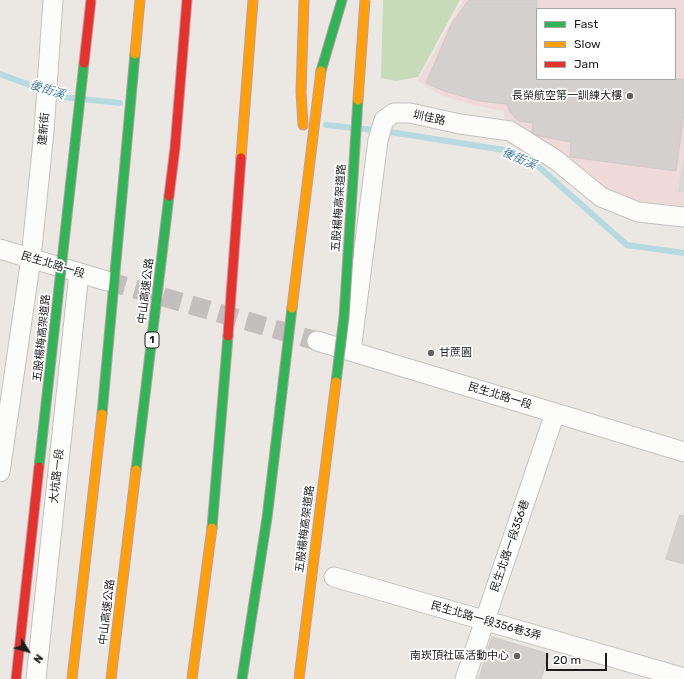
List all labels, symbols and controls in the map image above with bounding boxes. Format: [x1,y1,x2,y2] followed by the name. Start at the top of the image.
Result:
[536,8,676,80] legend
[574,17,598,31] text: Fast
[574,37,601,51] text: Slow
[574,57,599,71] text: Jam
[28,78,66,102] water label: 後街溪
[512,89,622,103] place label: 長榮航空第一訓練大樓
[625,91,635,101] marker: 長榮航空第一訓練大樓
[411,108,447,128] street label: 圳佳路
[36,112,52,146] street label: 建新街
[500,145,538,173] water label: 後街溪
[329,164,349,252] street label: 五股楊梅高架道路
[20,249,86,281] street label: 民生北路一段
[135,257,157,325] street label: 中山高速公路
[31,294,53,382] street label: 五股楊梅高架道路
[145,332,159,348] road number: 1
[439,346,472,360] place label: 甘蔗園
[426,348,436,358] marker: 甘蔗園
[467,380,533,412] street label: 民生北路一段
[48,448,66,504] street label: 大坑路一段
[293,485,317,573] street label: 五股楊梅高架道路
[488,498,532,594] street label: 民生北路一段356巷
[96,578,118,646] street label: 中山高速公路
[429,599,543,643] street label: 民生北路一段356巷3弄
[8,631,48,671] north arrow
[548,645,609,671] scale bar
[410,649,509,663] place label: 南崁頂社區活動中心
[30,651,46,666] text: N
[512,651,522,661] marker: 南崁頂社區活動中心
[553,653,581,667] text: 20 m

